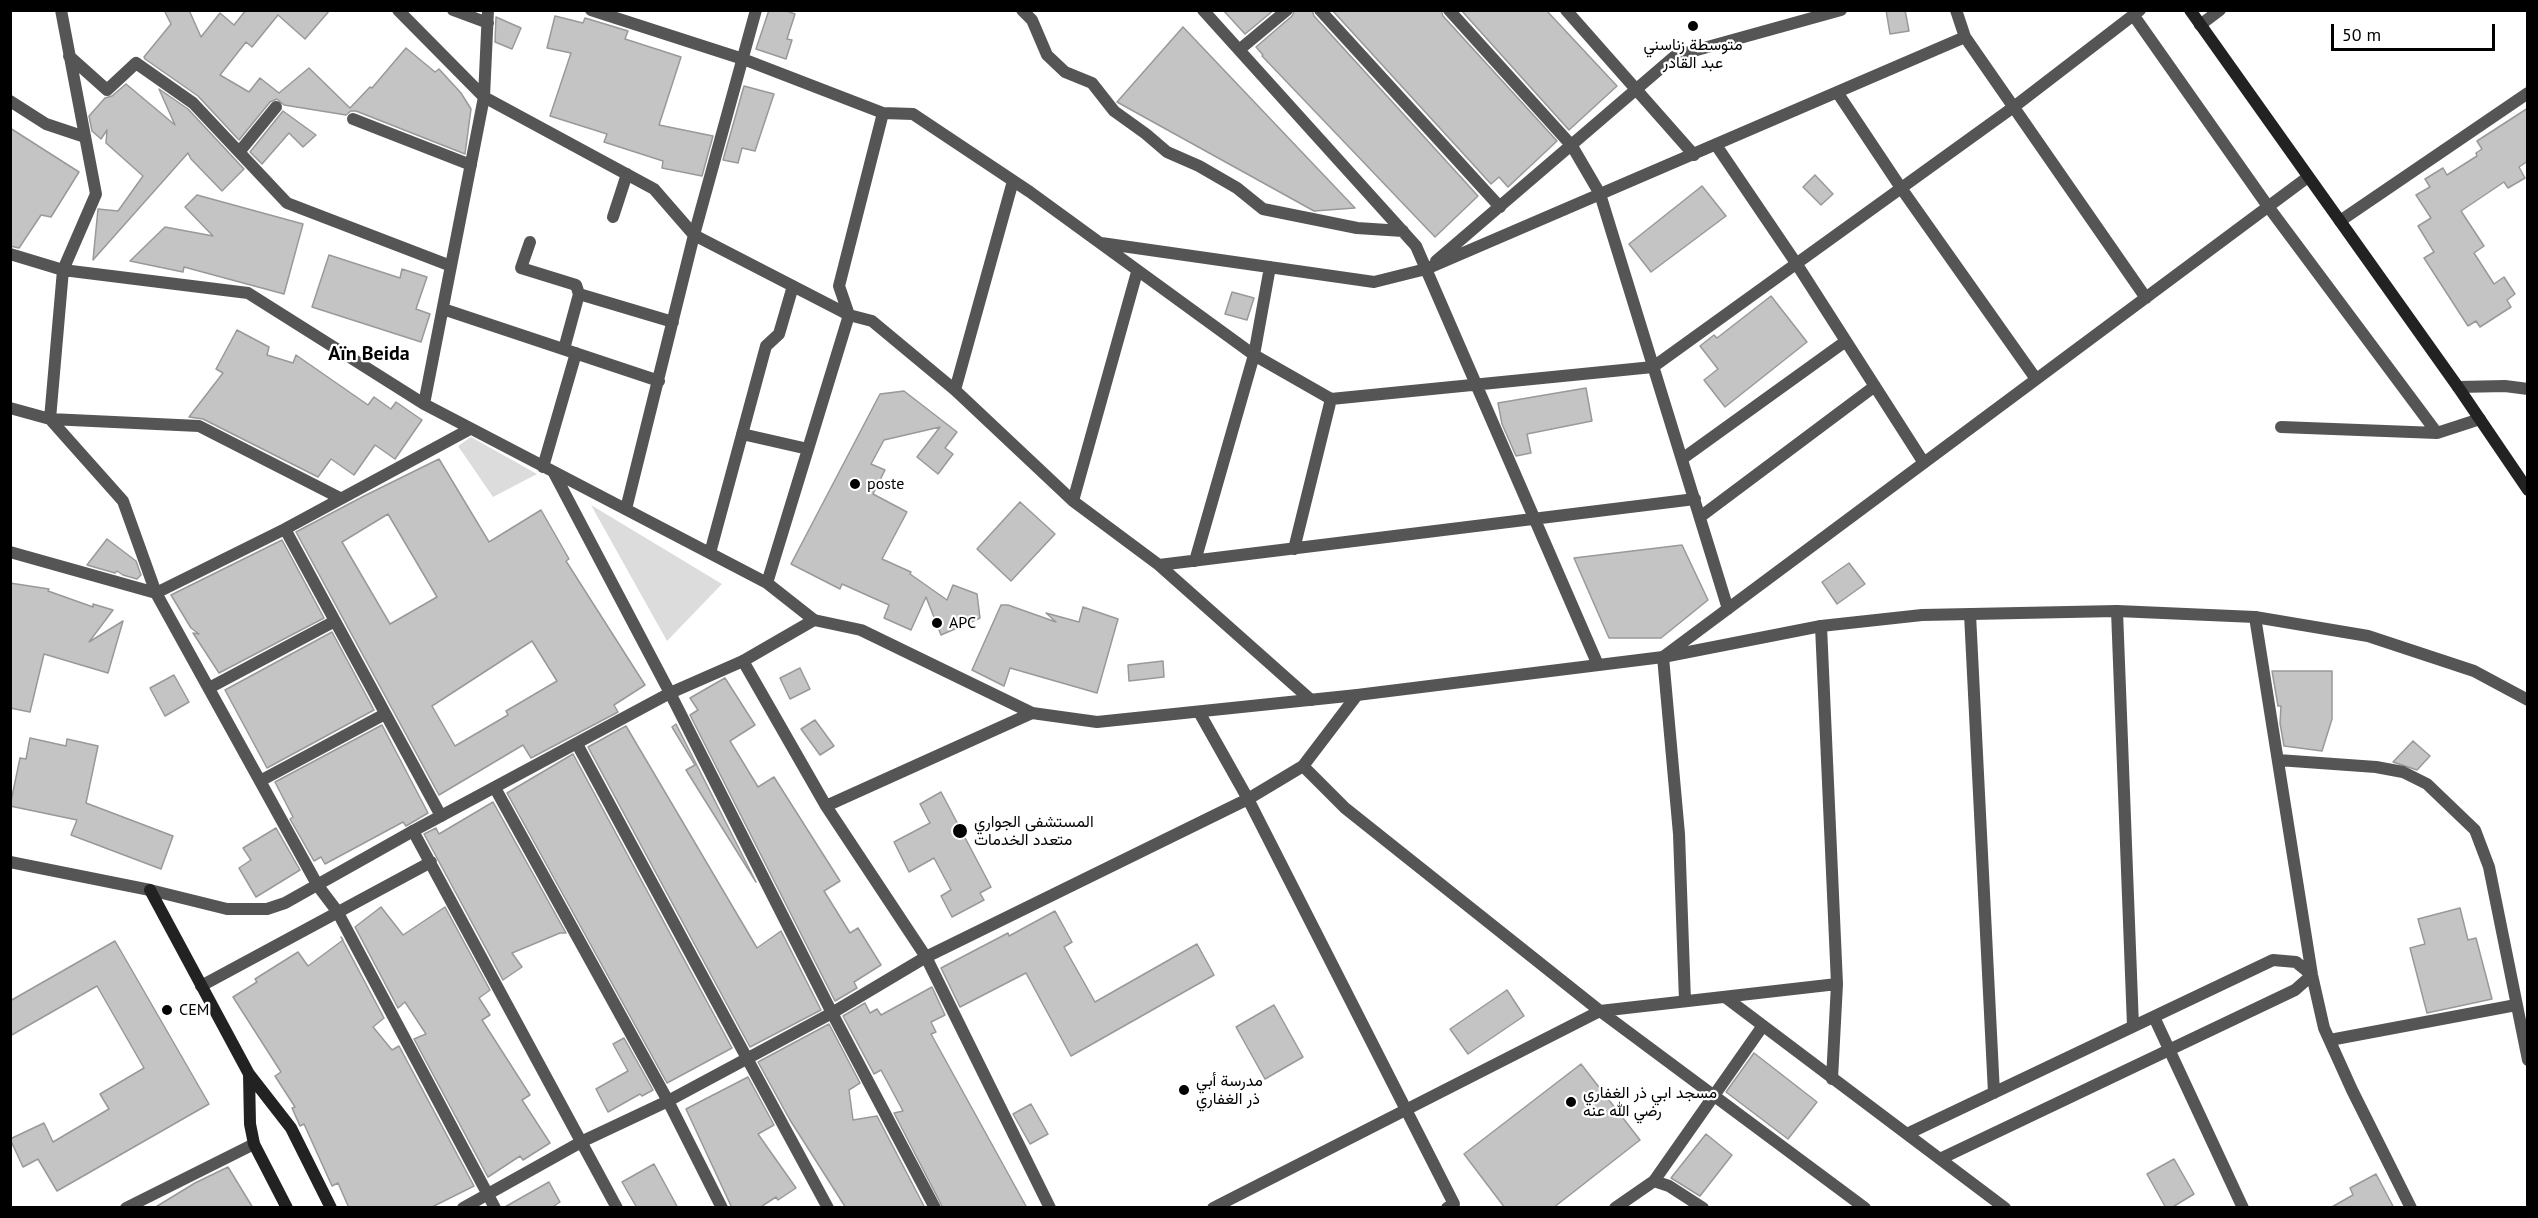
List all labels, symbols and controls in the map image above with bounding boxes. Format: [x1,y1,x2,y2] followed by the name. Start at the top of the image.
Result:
[2334,12,2498,50] scale bar
[1686,19,1700,33] marker: متوسطة زناسني عبد القادر
[2342,23,2381,46] text: 50 m
[1644,35,1742,73] place label: متوسطة زناسني عبد القادر
[328,342,410,366] district label: Aïn Beida
[867,474,904,494] place label: poste
[848,477,862,491] marker: poste
[949,613,976,633] place label: APC
[930,616,944,630] marker: APC
[974,812,1094,850] place label: المستشفى الجواري متعدد الخدمات
[951,822,969,840] marker: المستشفى الجواري متعدد الخدمات
[179,1000,209,1020] place label: CEM
[160,1003,174,1017] marker: CEM
[1196,1071,1263,1109] place label: مدرسة أبي ذر الغفاري
[1177,1083,1191,1097] marker: مدرسة أبي ذر الغفاري
[1583,1083,1717,1121] place label: مسجد ابي ذر الغفاري رضي الله عنه
[1564,1095,1578,1109] marker: مسجد ابي ذر الغفاري رضي الله عنه

